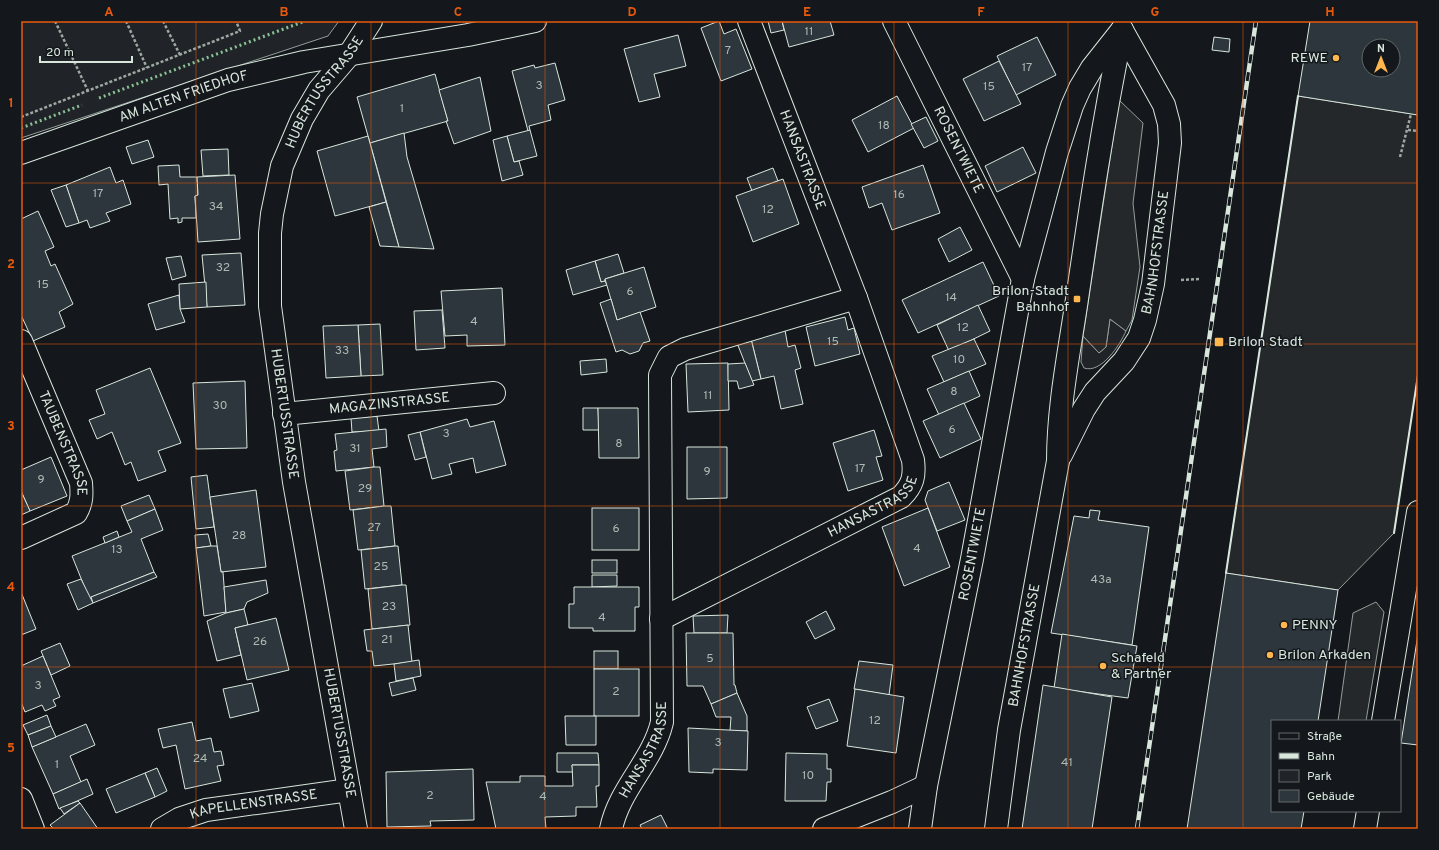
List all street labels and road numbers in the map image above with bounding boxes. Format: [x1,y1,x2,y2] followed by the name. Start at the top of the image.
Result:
[282,33,367,151] street label: HUBERTUSSTRASSE
[116,67,250,126] street label: AM ALTEN FRIEDHOF
[930,104,987,196] street label: ROSENTWIETE
[775,108,829,212] street label: HANSASTRASSE
[1138,190,1173,316] street label: BAHNHOFSTRASSE
[266,348,302,480] street label: HUBERTUSSTRASSE
[35,388,90,496] street label: TAUBENSTRASSE
[328,389,451,418] street label: MAGAZINSTRASSE
[825,474,922,541] street label: HANSASTRASSE
[955,506,990,602] street label: ROSENTWIETE
[1005,582,1044,708] street label: BAHNHOFSTRASSE
[319,667,359,799] street label: HUBERTUSSTRASSE
[616,701,671,801] street label: HANSASTRASSE
[187,786,318,823] street label: KAPELLENSTRASSE

